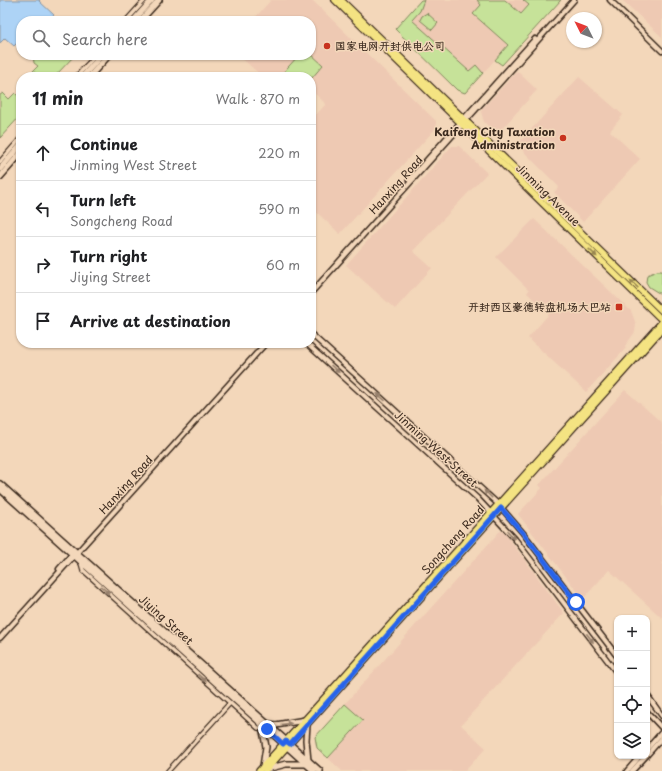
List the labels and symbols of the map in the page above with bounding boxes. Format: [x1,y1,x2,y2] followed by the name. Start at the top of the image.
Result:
[566,12,602,48] north arrow
[335,37,445,54] place label: 国家电网开封供电公司
[322,41,332,51] marker: 国家电网开封供电公司
[434,123,555,153] place label: Kaifeng City Taxation Administration
[558,133,568,143] marker: Kaifeng City Taxation Administration
[365,152,427,218] street label: Hanxing Road
[512,160,584,230] street label: Jinming Avenue
[588,248,598,258] one-way arrow
[629,279,639,289] one-way arrow
[468,298,611,315] place label: 开封西区豪德转盘机场大巴站
[614,302,624,312] marker: 开封西区豪德转盘机场大巴站
[330,364,340,374] one-way arrow
[376,393,387,402] one-way arrow
[391,406,482,491] street label: Jinming West Street
[95,452,157,518] street label: Hanxing Road
[483,489,493,499] one-way arrow
[417,502,488,578] street label: Songcheng Road
[507,529,516,540] one-way arrow
[100,586,110,595] one-way arrow
[135,591,198,649] street label: Jiying Street
[567,593,585,611] route start
[586,632,595,643] one-way arrow
[196,673,207,682] one-way arrow
[258,720,276,738] route end
[280,720,292,727] one-way arrow

